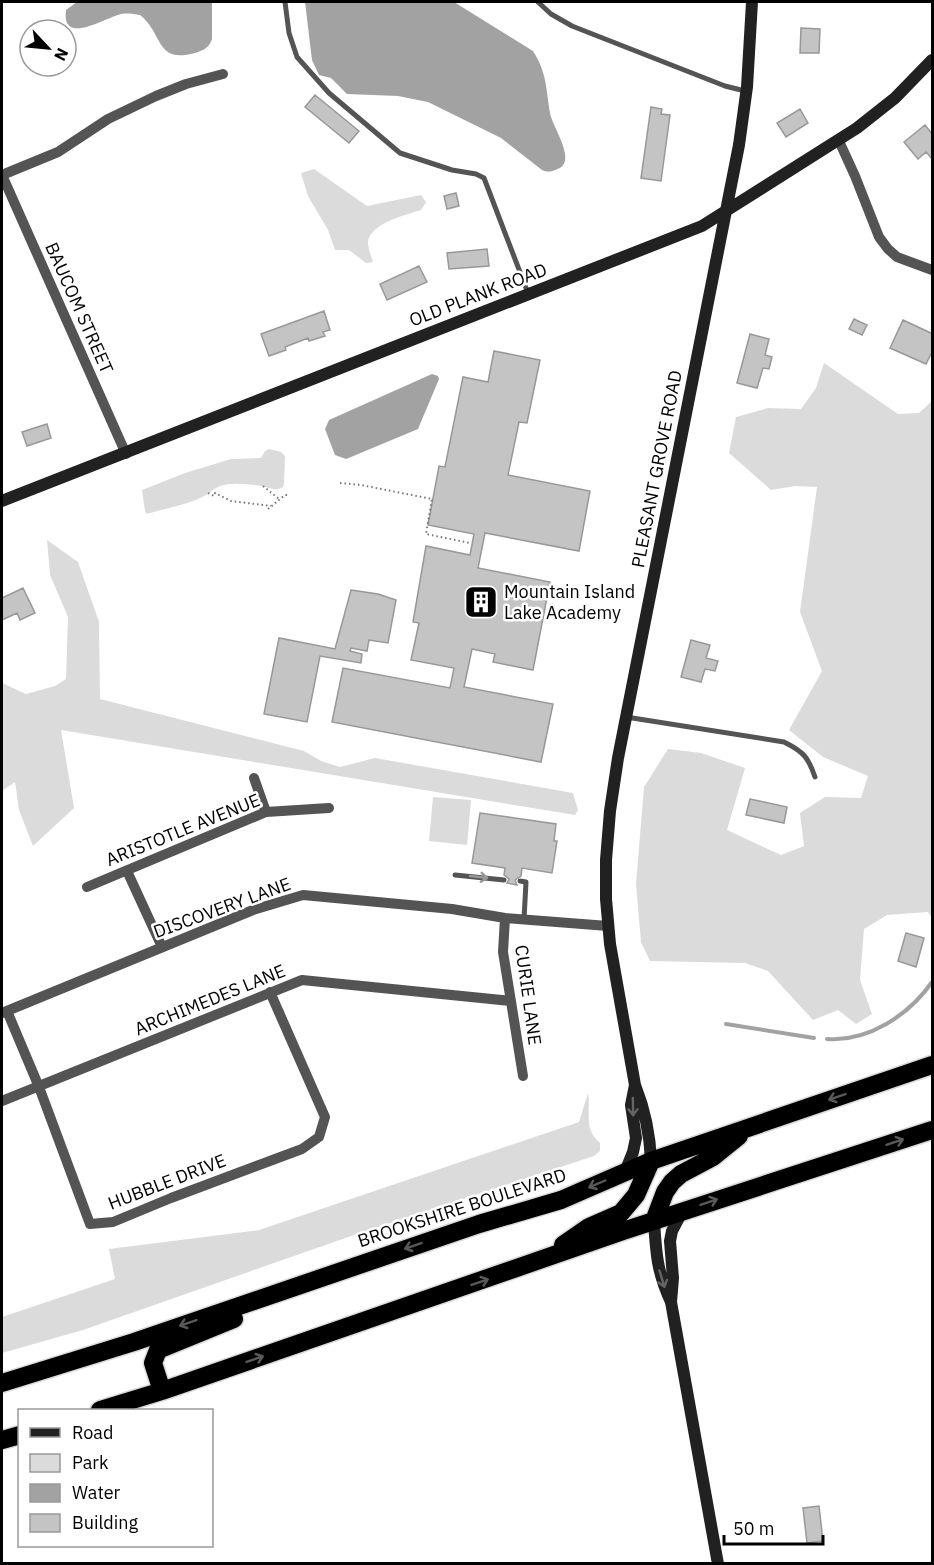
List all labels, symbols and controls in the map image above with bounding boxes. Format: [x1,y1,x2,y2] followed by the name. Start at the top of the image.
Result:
[18,18,78,78] north arrow
[50,45,73,64] text: N
[40,239,119,377] street label: BAUCOM STREET
[406,258,550,331] street label: OLD PLANK ROAD
[626,368,687,570] street label: PLEASANT GROVE ROAD
[504,580,635,624] place label: Mountain Island Lake Academy
[463,584,499,620] building icon: Mountain Island Lake Academy
[102,788,263,871] street label: ARISTOTLE AVENUE
[150,872,294,943] street label: DISCOVERY LANE
[469,872,489,883] one-way arrow
[510,943,547,1047] street label: CURIE LANE
[131,959,289,1040] street label: ARCHIMEDES LANE
[828,1093,847,1104] one-way arrow
[627,1096,639,1116] one-way arrow
[885,1136,904,1147] one-way arrow
[105,1148,229,1215] street label: HUBBLE DRIVE
[355,1163,569,1252] street label: BROOKSHIRE BOULEVARD
[589,1179,607,1190] one-way arrow
[699,1196,718,1207] one-way arrow
[404,1242,423,1253] one-way arrow
[657,1269,668,1288] one-way arrow
[470,1275,488,1286] one-way arrow
[179,1318,198,1329] one-way arrow
[246,1352,264,1363] one-way arrow
[18,1409,213,1547] legend
[72,1421,113,1444] text: Road
[72,1451,109,1474] text: Park
[72,1481,121,1504] text: Water
[724,1508,823,1546] scale bar
[72,1511,139,1534] text: Building
[733,1517,775,1540] text: 50 m

